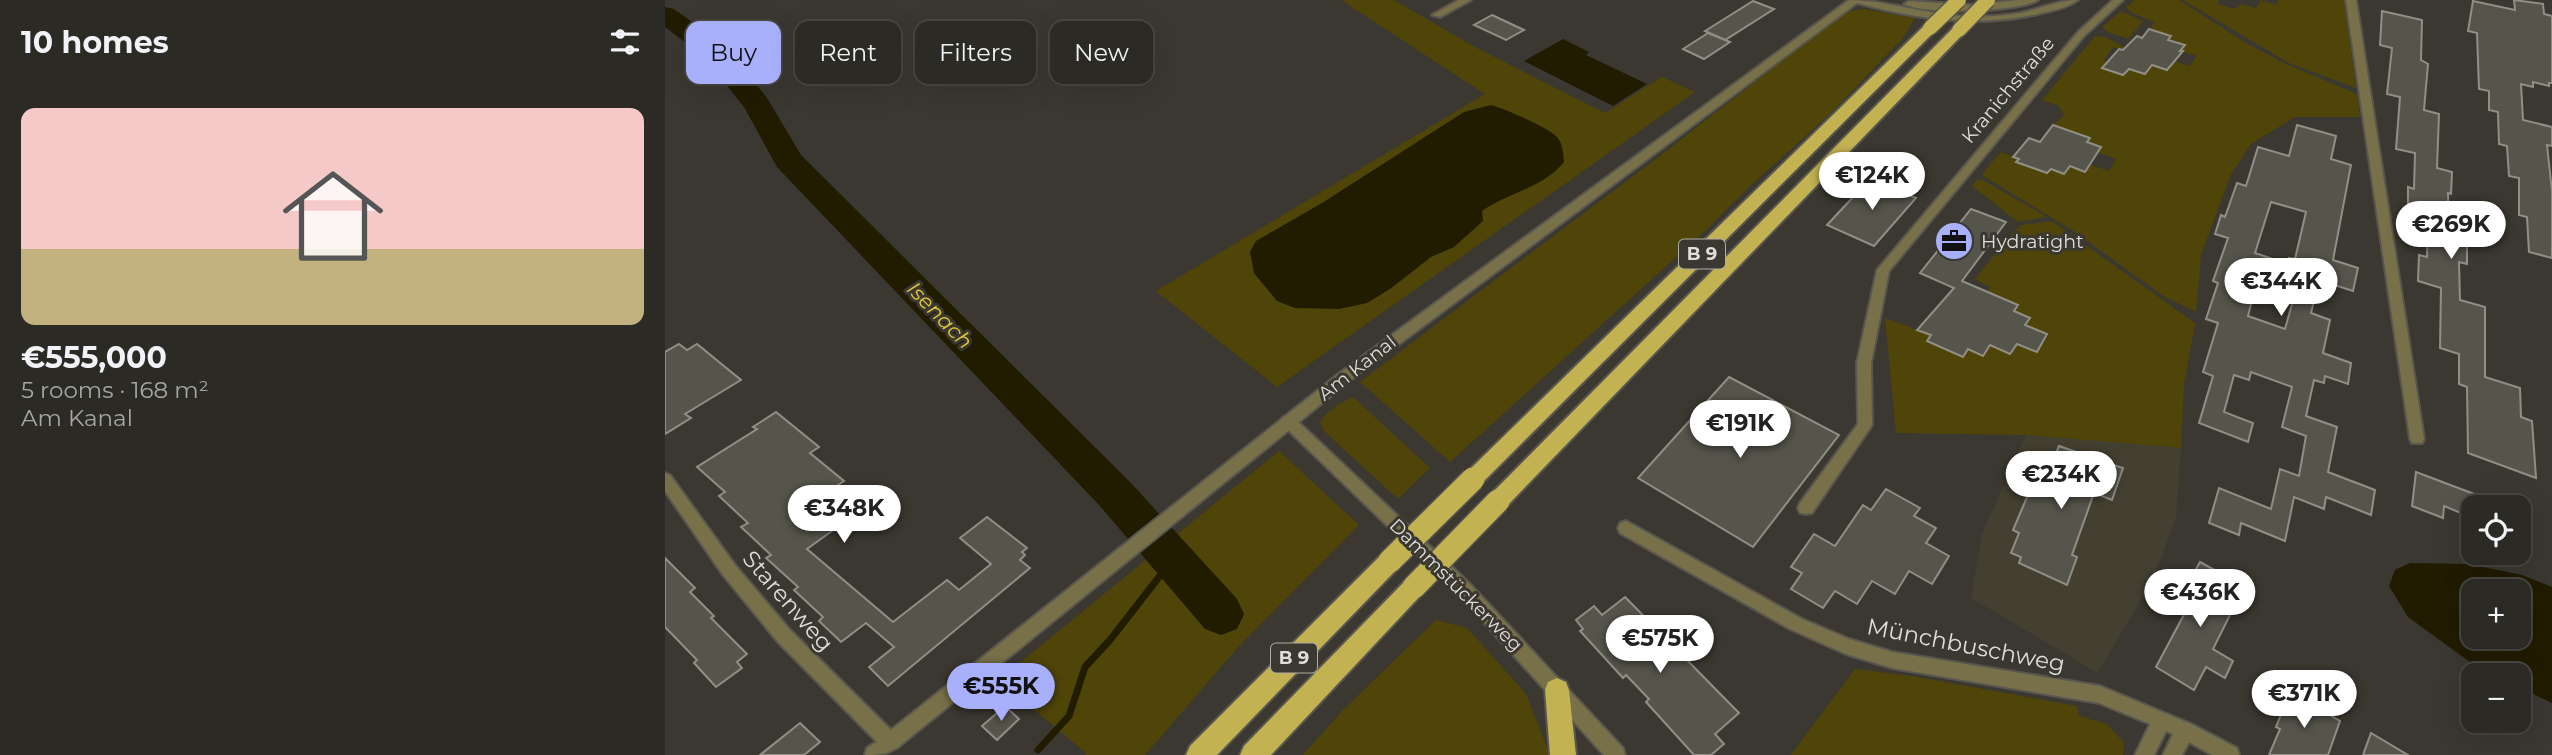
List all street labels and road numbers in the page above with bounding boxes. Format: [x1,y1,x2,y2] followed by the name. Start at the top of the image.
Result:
[1957,32,2059,148] street label: Kranichstraße
[1679,240,1725,268] road number: B 9
[1314,330,1400,406] street label: Am Kanal
[1385,514,1527,656] street label: Dammstückerweg
[737,545,839,657] street label: Starenweg
[1865,612,2067,678] street label: Münchbuschweg
[1271,644,1317,672] road number: B 9

